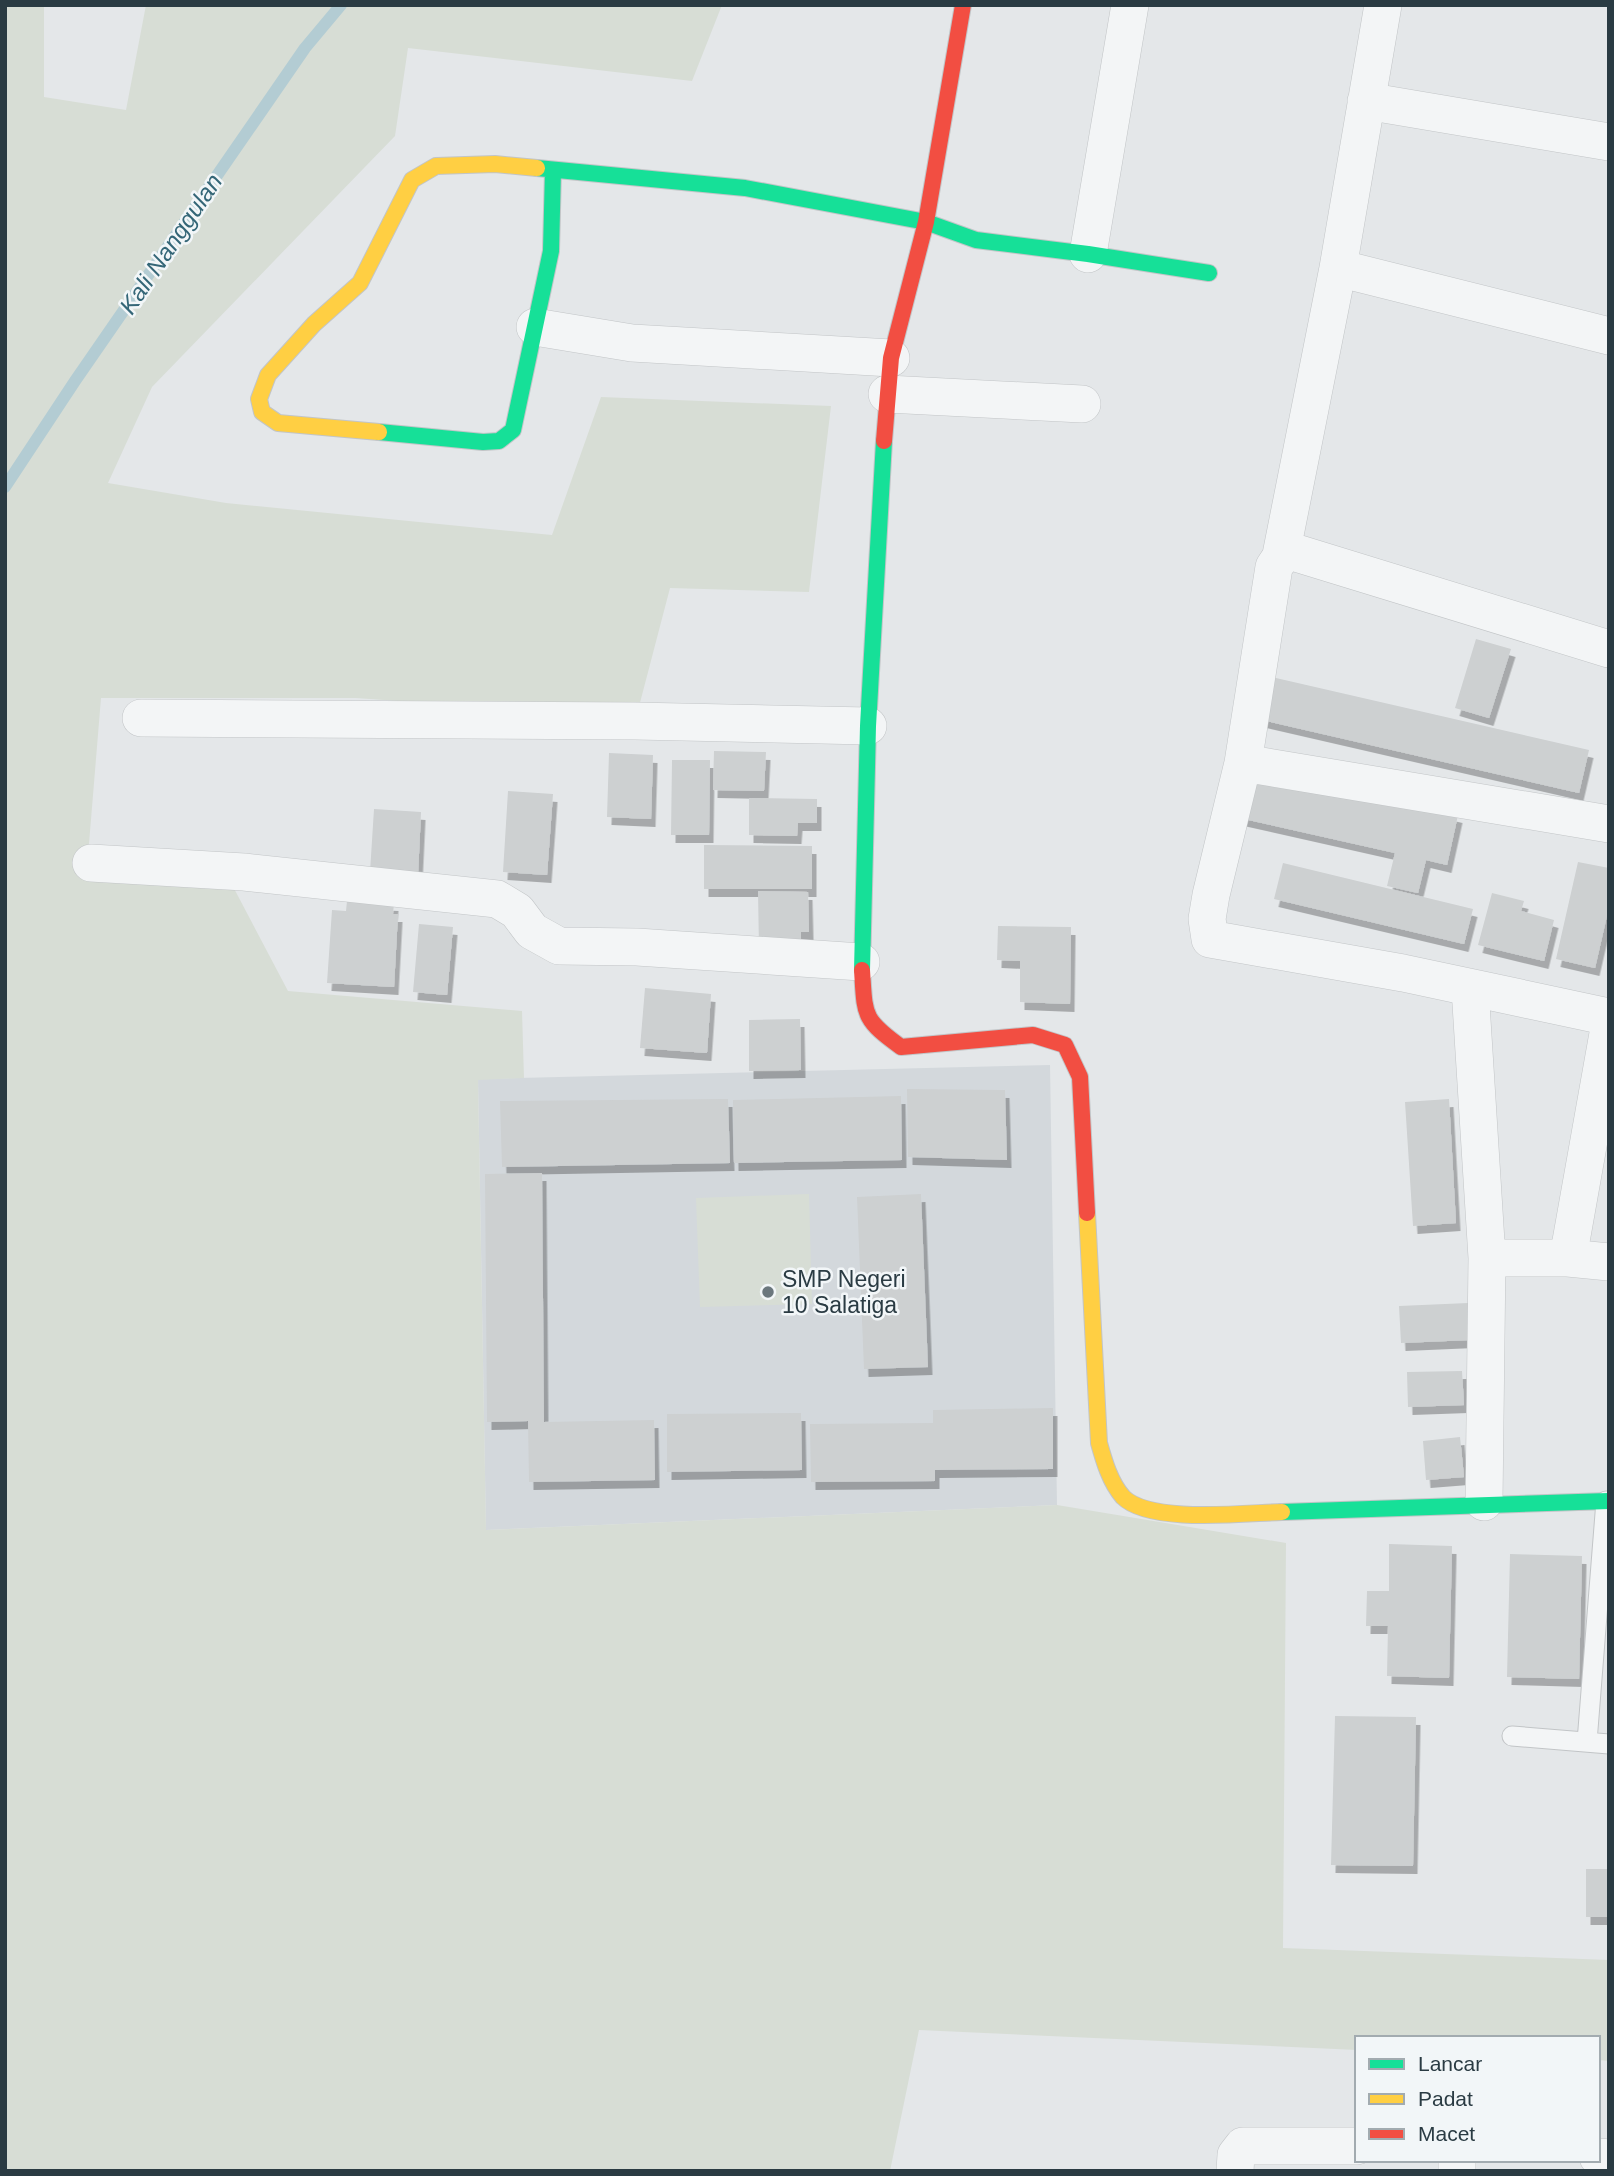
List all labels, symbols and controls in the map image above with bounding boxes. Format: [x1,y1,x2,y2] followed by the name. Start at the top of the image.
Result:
[114,169,227,319] water label: Kali Nanggulan
[782,1266,906,1318] place label: SMP Negeri 10 Salatiga
[760,1284,776,1300] marker: SMP Negeri 10 Salatiga
[1355,2036,1600,2162] legend
[1418,2052,1482,2075] text: Lancar
[1418,2087,1473,2110] text: Padat
[1418,2122,1475,2145] text: Macet

